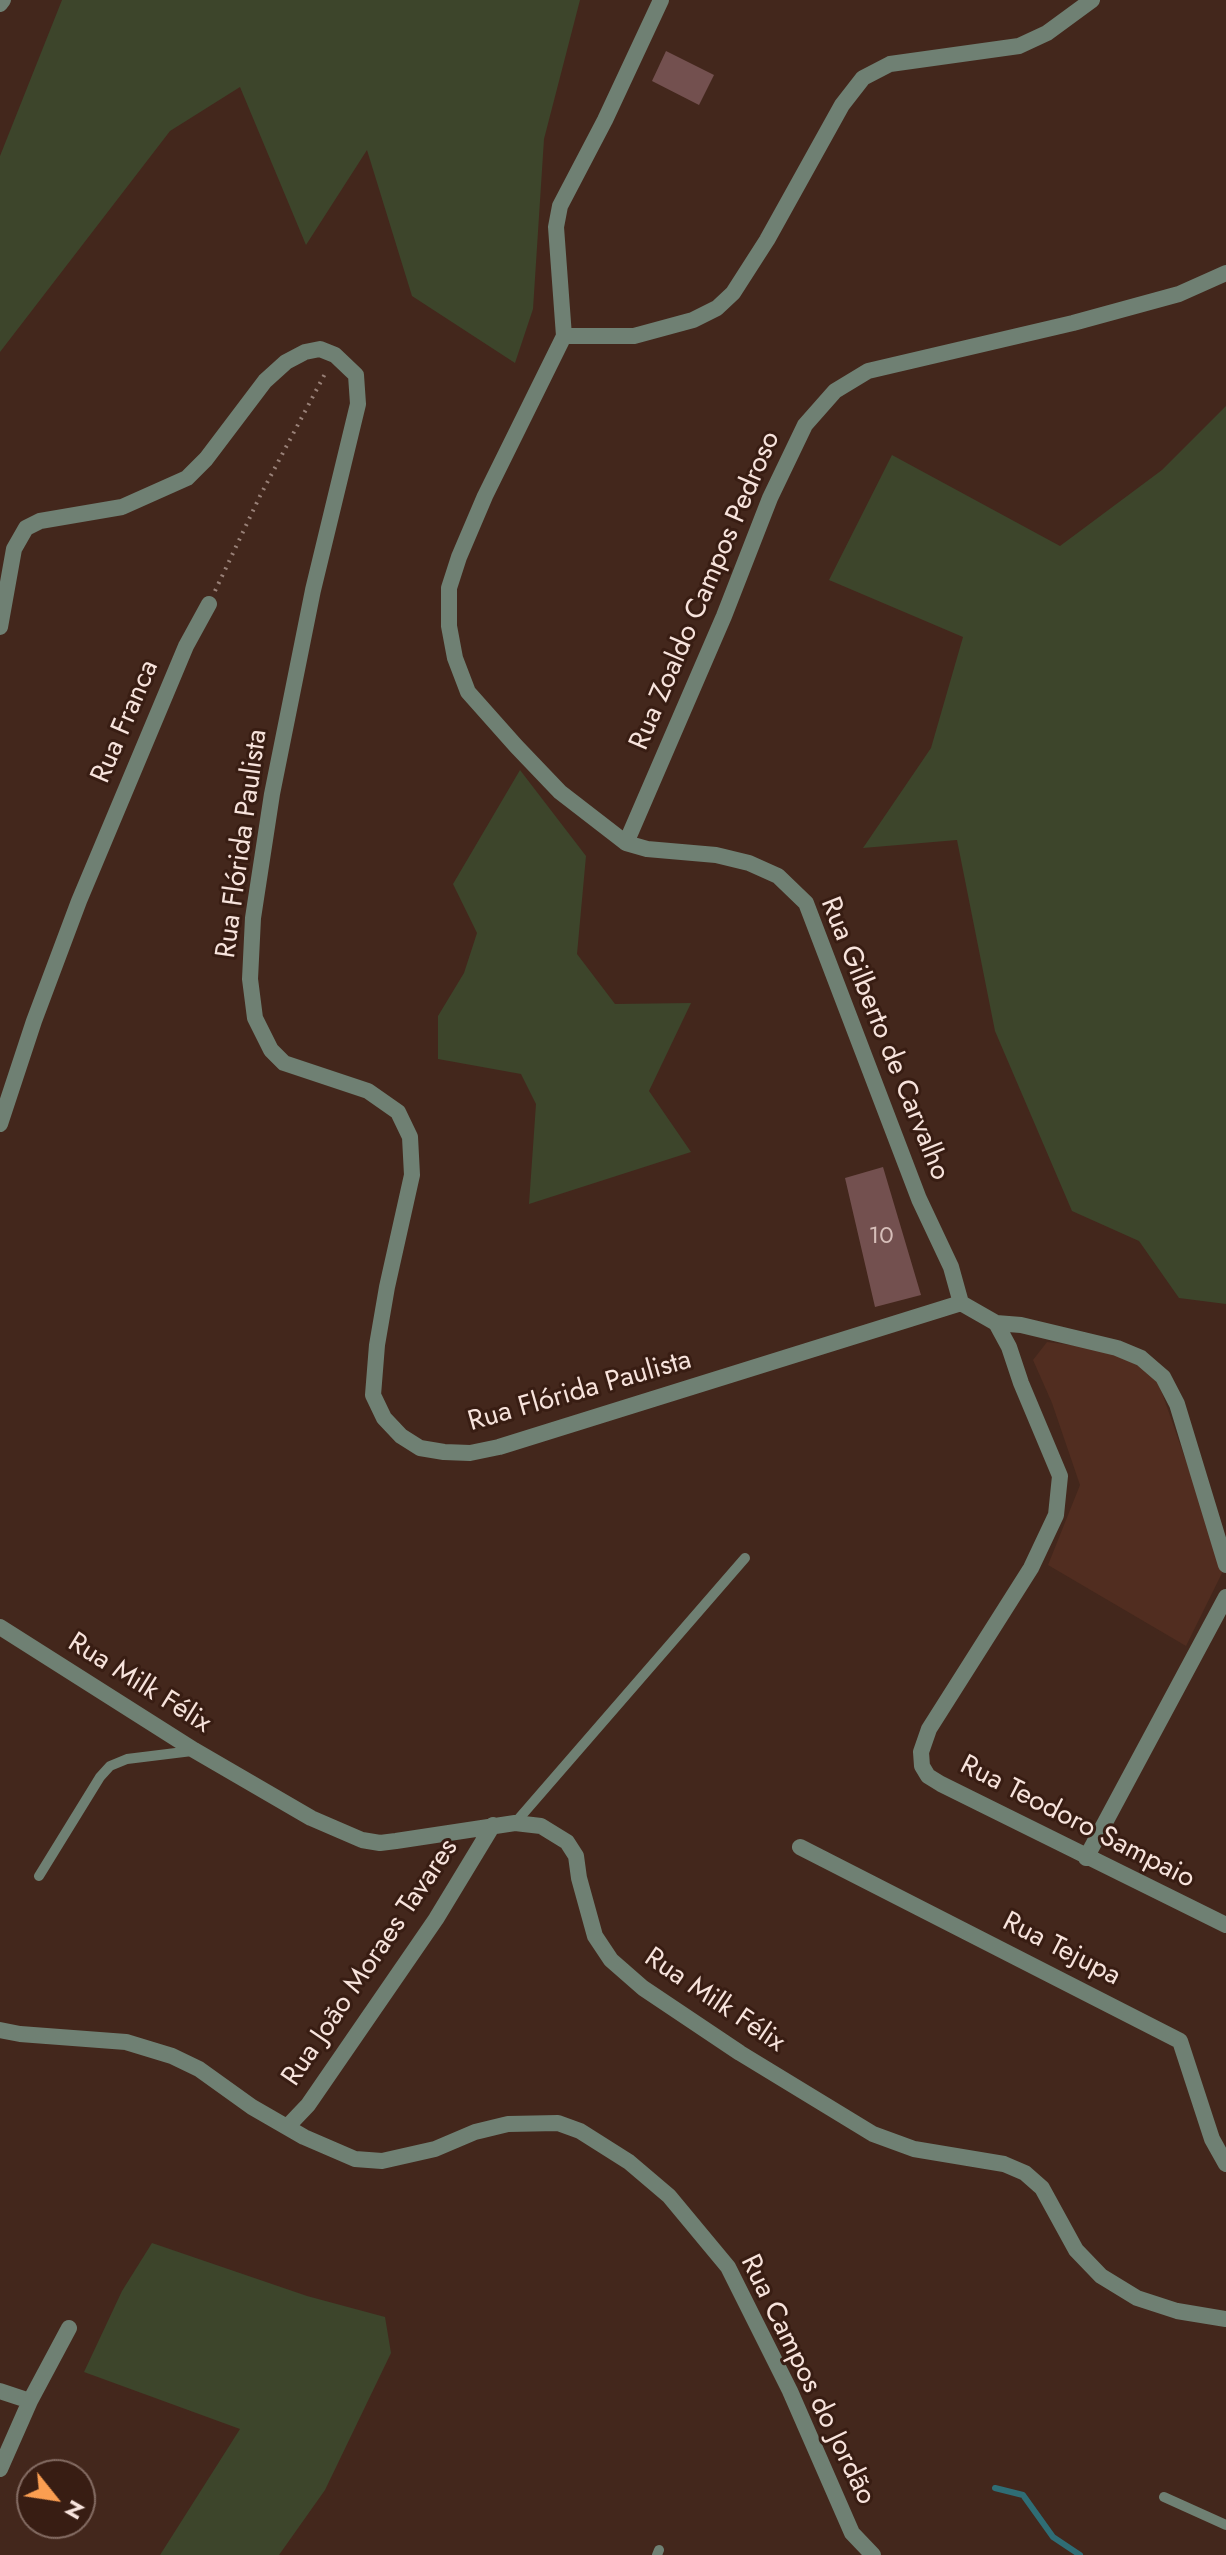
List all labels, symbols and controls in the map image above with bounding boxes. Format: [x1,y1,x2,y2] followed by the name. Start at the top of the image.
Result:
[624,427,788,755] street label: Rua Zoaldo Campos Pedroso
[85,655,167,789] street label: Rua Franca
[210,728,276,960] street label: Rua Flórida Paulista
[812,893,956,1185] street label: Rua Gilberto de Carvalho
[868,1223,894,1251] house number: 10
[465,1344,695,1440] street label: Rua Flórida Paulista
[61,1627,217,1741] street label: Rua Milk Félix
[954,1749,1200,1897] street label: Rua Teodoro Sampaio
[276,1833,466,2093] street label: Rua João Moraes Tavares
[996,1906,1126,1994] street label: Rua Tejupa
[637,1942,791,2060] street label: Rua Milk Félix
[732,2250,882,2510] street label: Rua Campos do Jordão
[16,2459,96,2539] north arrow
[57,2494,93,2526] text: N

